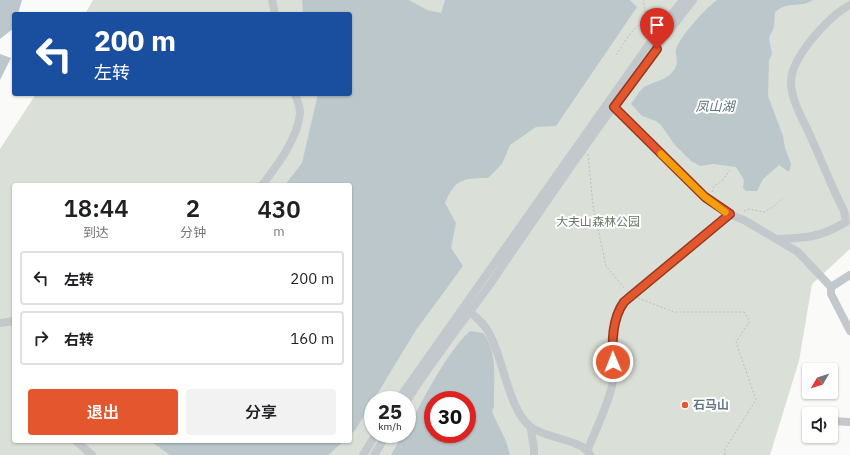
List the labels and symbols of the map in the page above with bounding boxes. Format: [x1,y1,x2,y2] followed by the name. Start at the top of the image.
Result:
[640,8,674,49] pin
[695,98,736,115] water label: 凤山湖
[556,214,640,229] park label: 大夫山森林公园
[592,341,634,383] position arrow
[802,363,838,399] north arrow
[424,391,476,443] speed limit sign: 30
[693,397,729,412] place label: 石马山
[680,400,690,410] marker: 石马山

